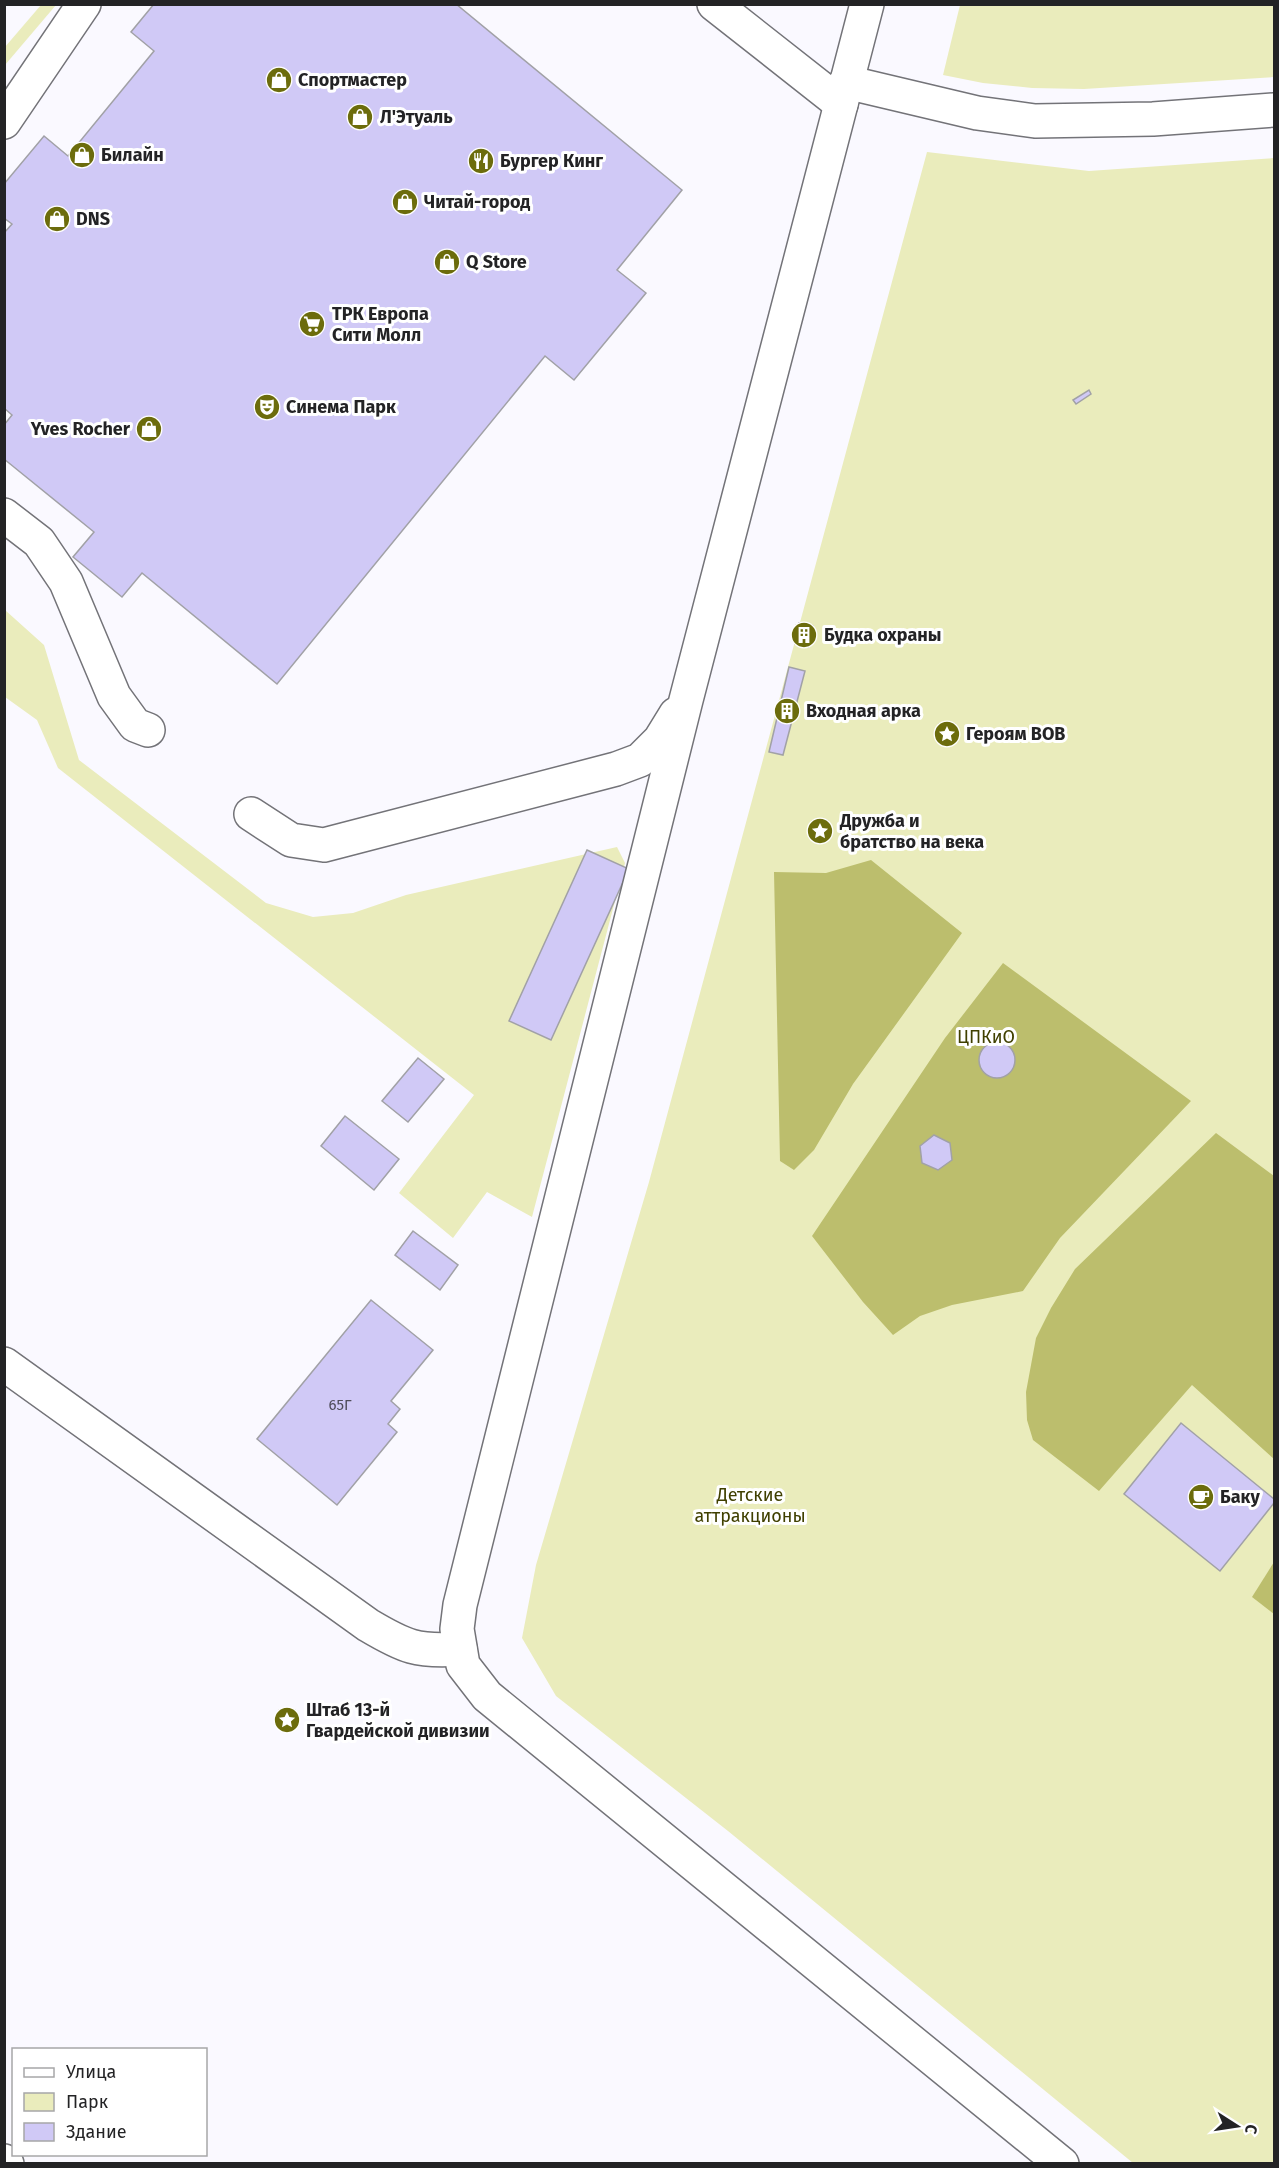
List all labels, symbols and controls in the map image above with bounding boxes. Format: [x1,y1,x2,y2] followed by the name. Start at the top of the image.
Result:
[264,65,294,95] shop icon: Спортмастер
[298,69,407,91] place label: Спортмастер
[345,102,375,132] shop icon: Л'Этуаль
[380,106,453,128] place label: Л'Этуаль
[67,140,97,170] shop icon: Билайн
[101,144,164,166] place label: Билайн
[466,146,496,176] restaurant icon: Бургер Кинг
[500,150,603,172] place label: Бургер Кинг
[390,187,420,217] shop icon: Читай-город
[424,191,530,213] place label: Читай-город
[42,204,72,234] shop icon: DNS
[76,208,110,230] place label: DNS
[432,247,462,277] shop icon: Q Store
[466,251,527,273] place label: Q Store
[332,303,429,346] place label: ТРК Европа Сити Молл
[297,309,327,339] supermarket icon: ТРК Европа Сити Молл
[252,392,282,422] theatre icon: Синема Парк
[286,396,396,418] place label: Синема Парк
[134,414,164,444] shop icon: Yves Rocher
[30,418,131,440] place label: Yves Rocher
[789,620,819,650] building icon: Будка охраны
[824,624,942,646] place label: Будка охраны
[772,696,802,726] building icon: Входная арка
[806,700,921,722] place label: Входная арка
[932,719,962,749] place icon: Героям ВОВ
[966,723,1065,745] place label: Героям ВОВ
[839,810,984,853] place label: Дружба и братство на века
[805,816,835,846] place icon: Дружба и братство на века
[957,1026,1015,1048] park label: ЦПКиО
[328,1396,352,1414] house number: 65Г
[1186,1482,1216,1512] cafe icon: Баку
[694,1484,806,1527] park label: Детские аттракционы
[1220,1486,1260,1508] place label: Баку
[306,1699,490,1742] place label: Штаб 13-й Гвардейской дивизии
[272,1705,302,1735] place icon: Штаб 13-й Гвардейской дивизии
[12,2048,207,2156] legend
[66,2061,116,2083] text: Улица
[66,2091,109,2113] text: Парк
[1207,2096,1267,2156] north arrow
[66,2121,127,2143] text: Здание
[1241,2123,1261,2136] text: С

